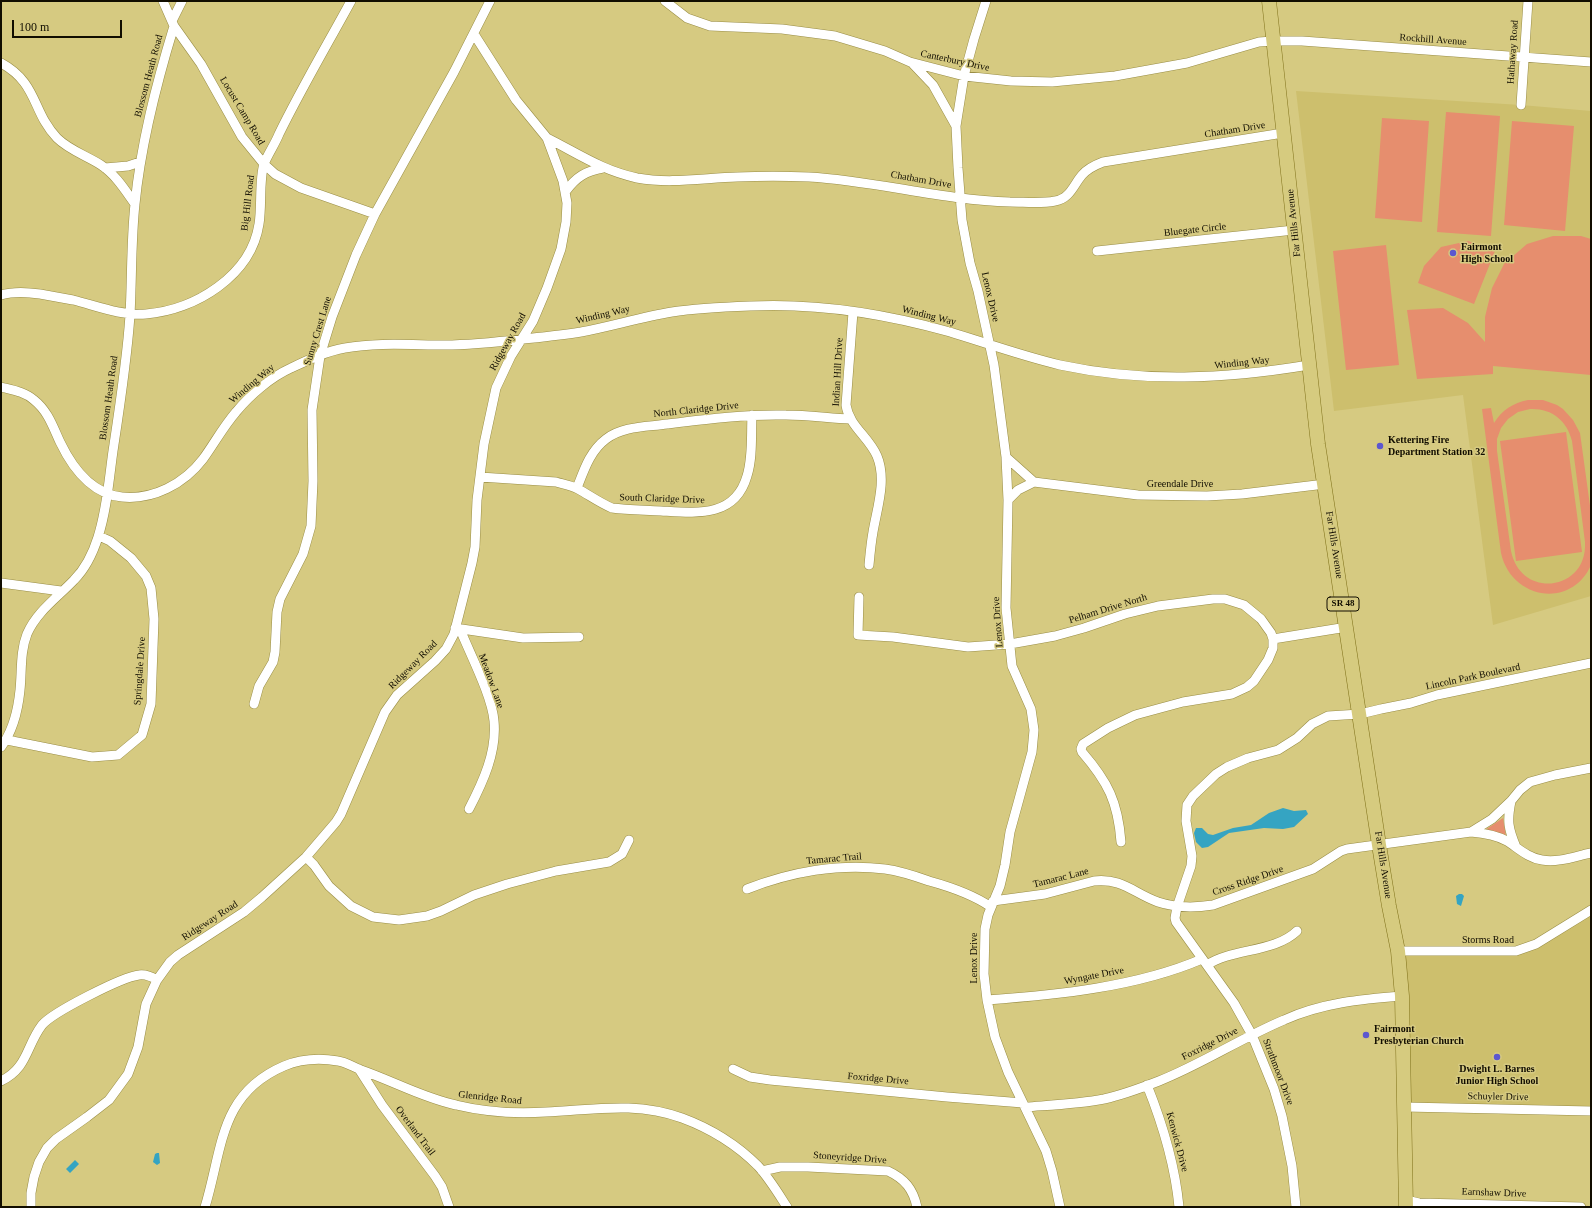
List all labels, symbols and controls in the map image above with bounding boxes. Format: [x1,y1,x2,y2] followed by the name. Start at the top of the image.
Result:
[14,12,124,38] scale bar
[19,20,49,34] text: 100 m
[1505,20,1521,84] street label: Hathaway Road
[1399,32,1467,48] street label: Rockhill Avenue
[132,33,166,119] street label: Blossom Heath Road
[919,48,991,74] street label: Canterbury Drive
[217,75,267,147] street label: Locust Camp Road
[1204,119,1266,141] street label: Chatham Drive
[890,169,952,191] street label: Chatham Drive
[239,174,257,232] street label: Big Hill Road
[1284,188,1304,258] street label: Far Hills Avenue
[1163,221,1227,239] street label: Bluegate Circle
[1461,241,1513,264] place label: Fairmont High School
[1448,248,1458,258] marker: Fairmont High School
[978,271,1002,323] street label: Lenox Drive
[302,295,334,367] street label: Sunny Crest Lane
[575,303,631,327] street label: Winding Way
[901,304,957,328] street label: Winding Way
[487,311,529,373] street label: Ridgeway Road
[830,337,846,407] street label: Indian Hill Drive
[1214,354,1270,372] street label: Winding Way
[97,355,121,441] street label: Blossom Heath Road
[227,362,277,406] street label: Winding Way
[653,400,739,420] street label: North Claridge Drive
[1388,434,1485,458] place label: Kettering Fire Department Station 32
[1375,441,1385,451] marker: Kettering Fire Department Station 32
[1147,478,1213,490] street label: Greendale Drive
[619,492,705,506] street label: South Claridge Drive
[1323,510,1345,580] street label: Far Hills Avenue
[1067,591,1149,627] street label: Pelham Drive North
[990,596,1006,648] street label: Lenox Drive
[1327,597,1359,611] road number: SR 48
[132,636,148,706] street label: Springdale Drive
[386,638,440,692] street label: Ridgeway Road
[476,652,506,710] street label: Meadow Lane
[1425,661,1521,693] street label: Lincoln Park Boulevard
[1372,830,1394,900] street label: Far Hills Avenue
[806,851,862,867] street label: Tamarac Trail
[1211,863,1285,899] street label: Cross Ridge Drive
[1032,865,1090,891] street label: Tamarac Lane
[180,898,240,944] street label: Ridgeway Road
[968,933,980,983] street label: Lenox Drive
[1462,934,1514,946] street label: Storms Road
[1063,964,1125,988] street label: Wyngate Drive
[1374,1023,1464,1046] place label: Fairmont Presbyterian Church
[1180,1025,1240,1063] street label: Foxridge Drive
[1361,1030,1371,1040] marker: Fairmont Presbyterian Church
[1260,1037,1296,1107] street label: Strathmoor Drive
[1492,1052,1502,1062] marker: Dwight L. Barnes Junior High School
[1456,1063,1538,1086] place label: Dwight L. Barnes Junior High School
[847,1070,909,1088] street label: Foxridge Drive
[458,1089,522,1107] street label: Glenridge Road
[1467,1090,1529,1104] street label: Schuyler Drive
[393,1104,437,1158] street label: Overland Trail
[1163,1111,1191,1173] street label: Kenwick Drive
[813,1149,887,1167] street label: Stoneyridge Drive
[1461,1186,1527,1200] street label: Earnshaw Drive

